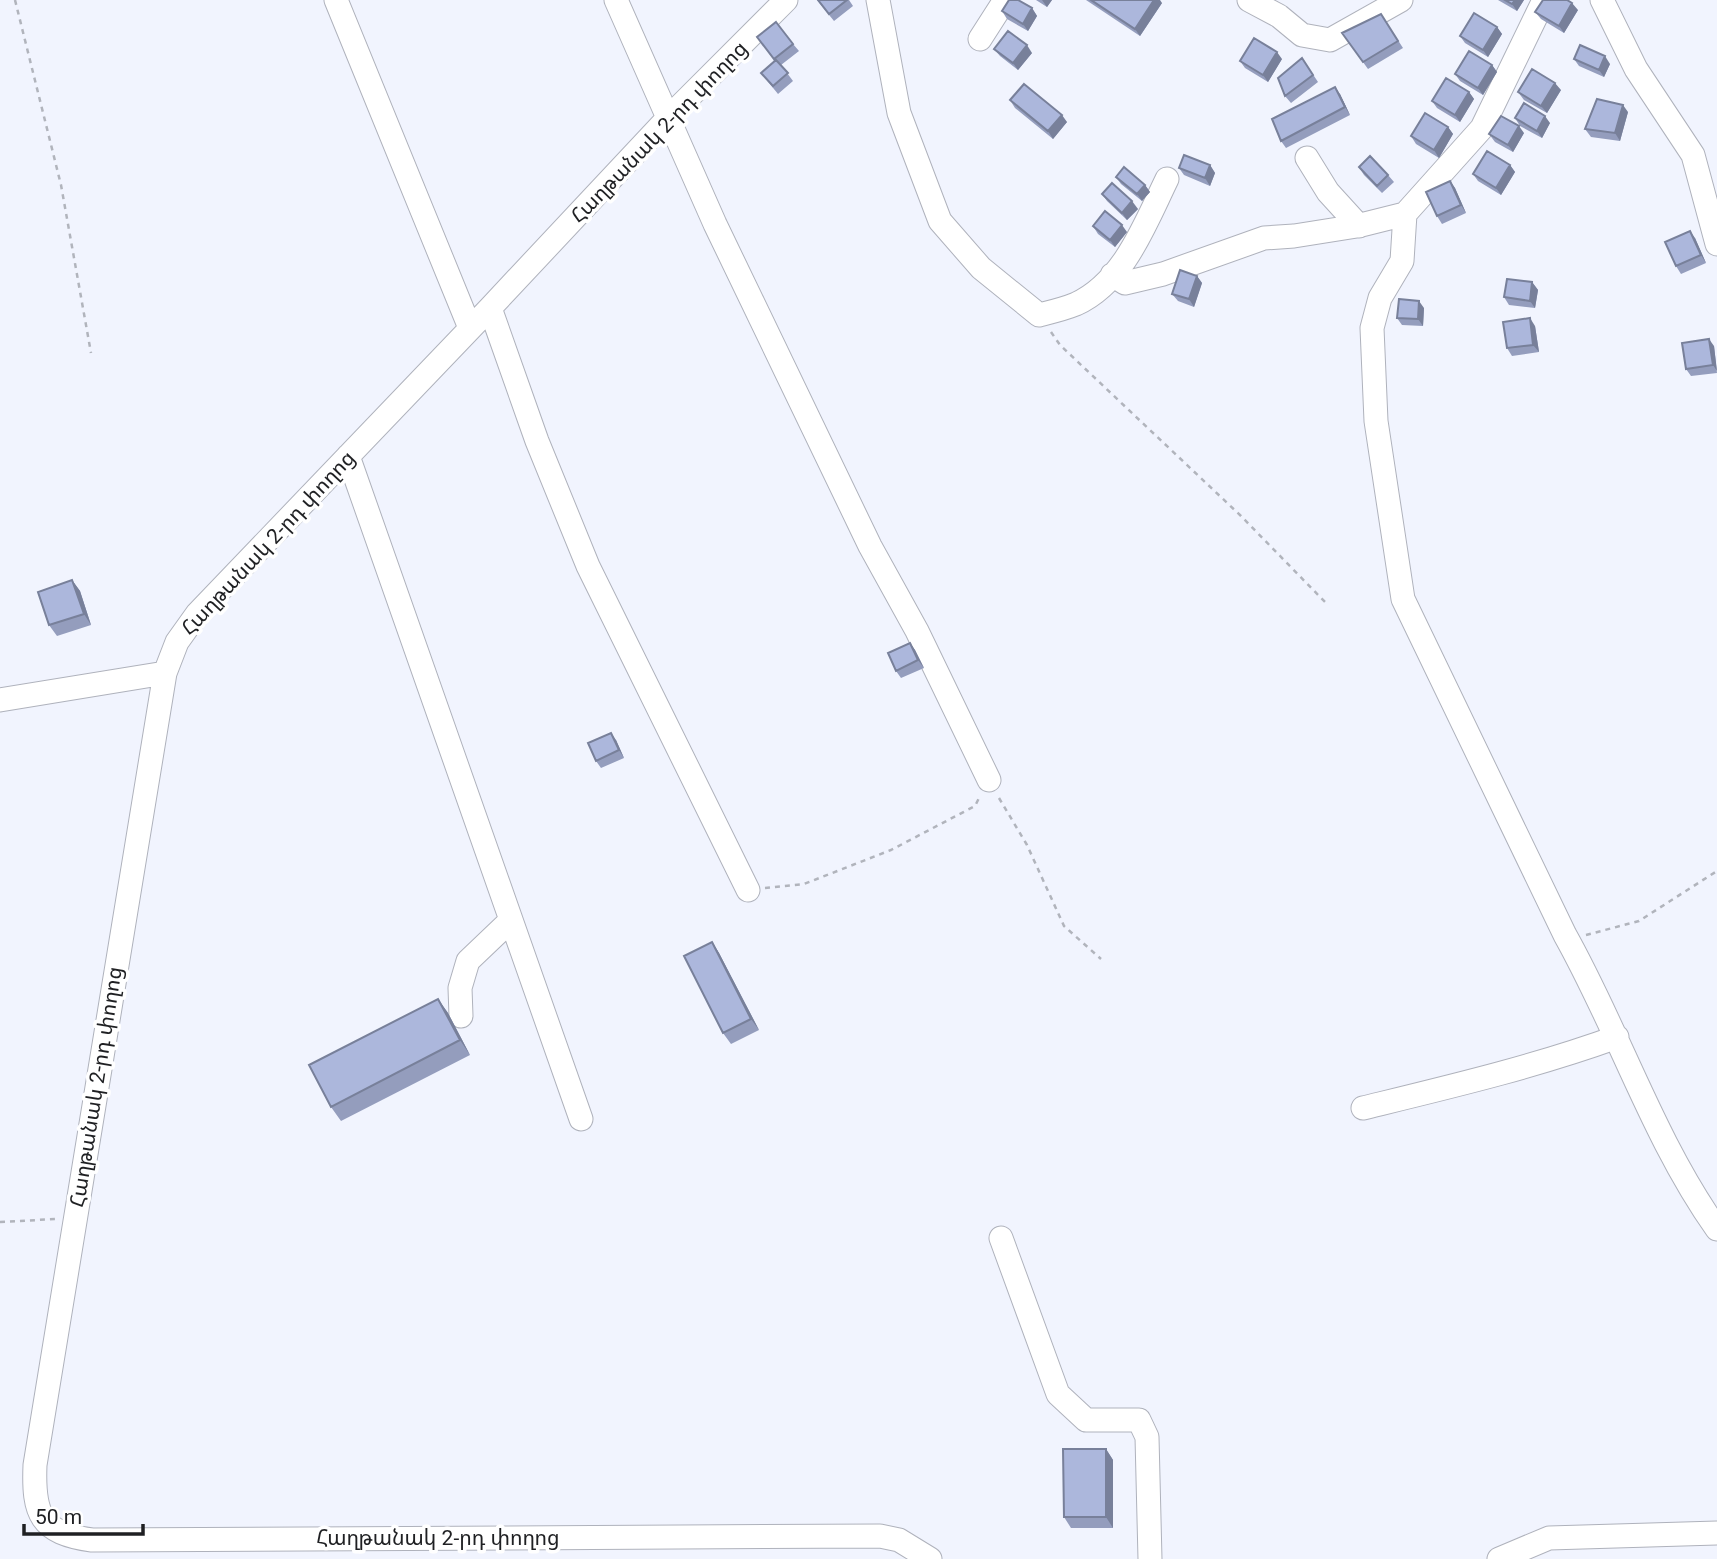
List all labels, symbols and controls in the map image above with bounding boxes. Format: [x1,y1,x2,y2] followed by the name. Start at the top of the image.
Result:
[566,36,752,228] street label: Հաղթանակ 2-րդ փողոց
[176,446,360,640] street label: Հաղթանակ 2-րդ փողոց
[65,965,127,1209] street label: Հաղթանակ 2-րդ փողոց
[24,1492,144,1536] scale bar
[35,1505,82,1529] text: 50 m
[316,1526,560,1550] street label: Հաղթանակ 2-րդ փողոց

